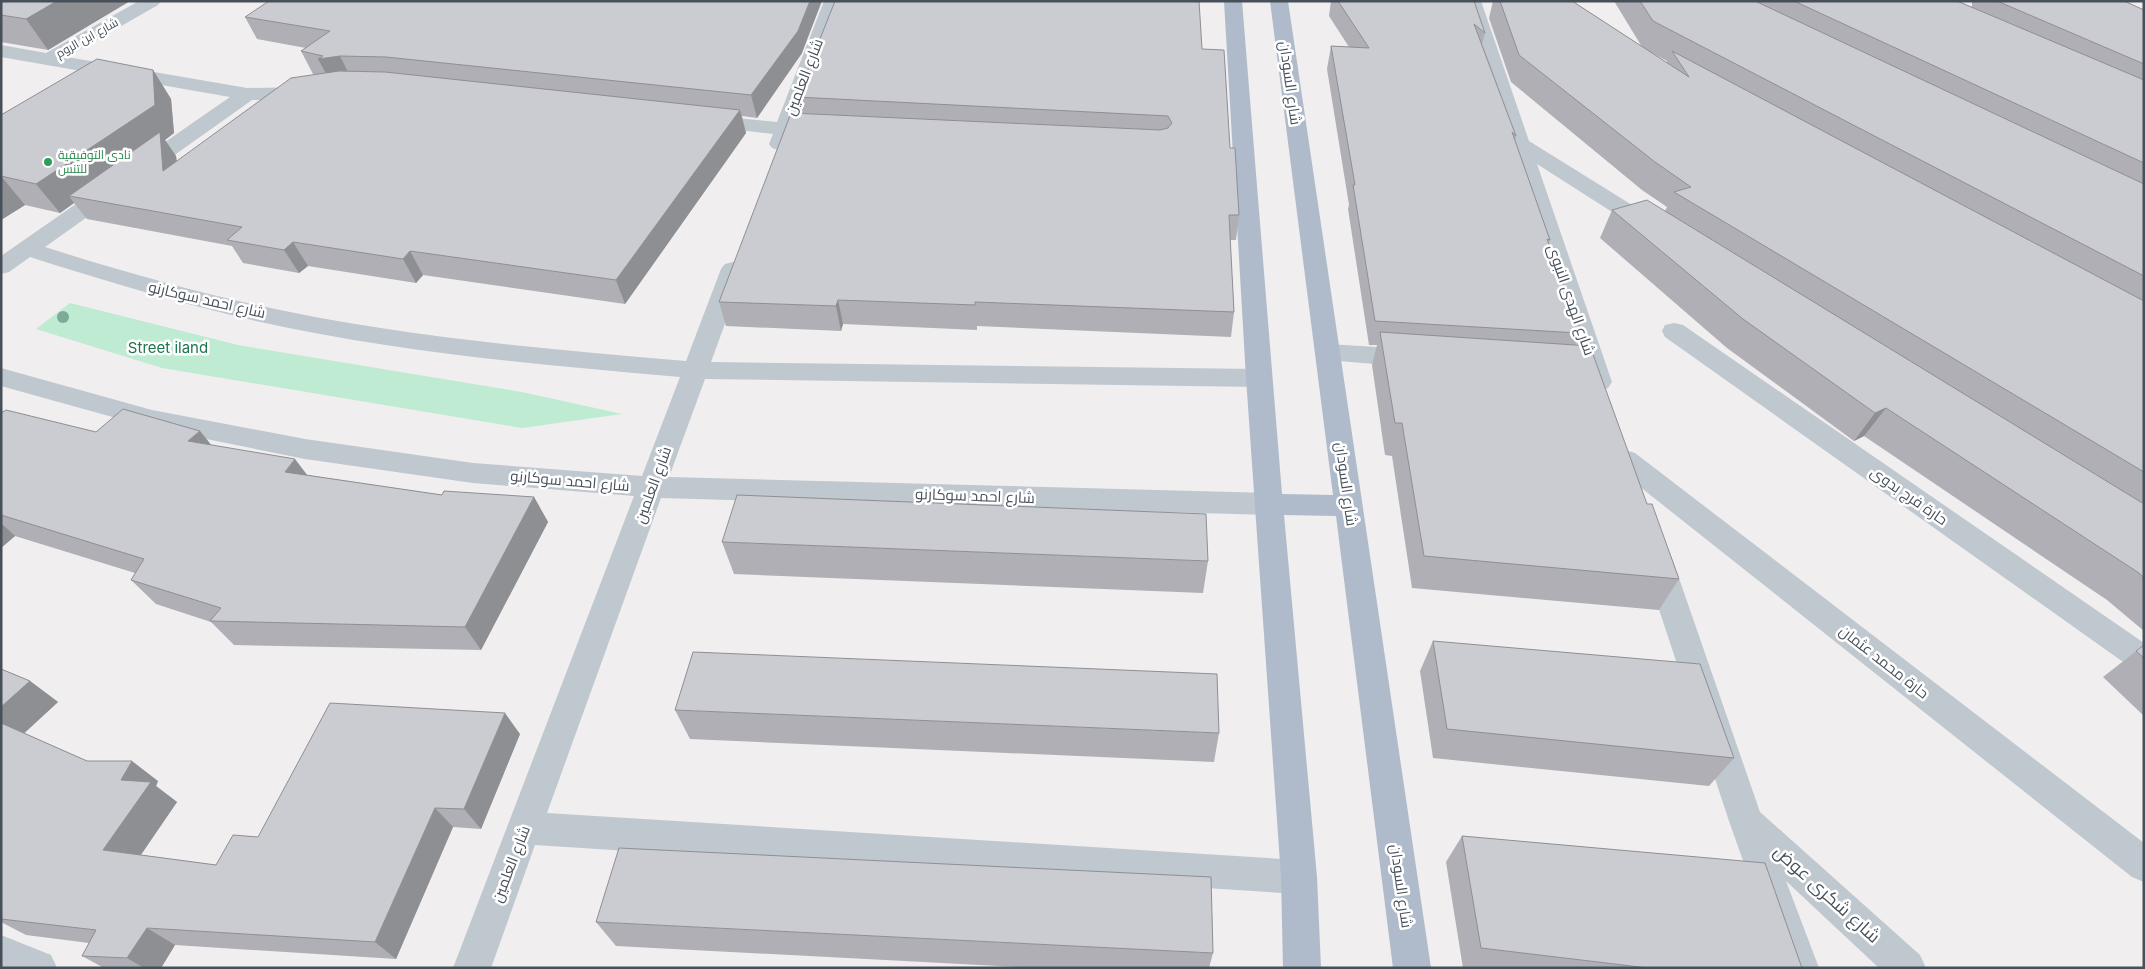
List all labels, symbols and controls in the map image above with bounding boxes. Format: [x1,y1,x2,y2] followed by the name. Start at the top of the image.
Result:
[53,14,121,62] street label: شارع ابن الروم
[780,36,829,119] street label: شارع العلمين
[1273,40,1306,126] street label: شارع السودان
[58,147,131,176] place label: نادى التوفيقية للتنس
[42,156,54,168] marker: نادى التوفيقية للتنس
[1542,242,1599,358] street label: شارع الهدى النبوى
[146,277,267,324] street label: شارع احمد سوكارنو
[128,338,208,357] park label: Street iland
[1329,441,1362,527] street label: شارع السودان
[630,444,677,527] street label: شارع العلمين
[1866,462,1952,531] street label: حارة فرج بدوى
[510,466,630,497] street label: شارع احمد سوكارنو
[915,484,1035,509] street label: شارع احمد سوكارنو
[1835,621,1933,703] street label: حارة محمد عثمان
[487,823,536,906] street label: شارع العلمين
[1769,840,1885,948] street label: شارع شكرى عوض
[1384,843,1417,929] street label: شارع السودان

